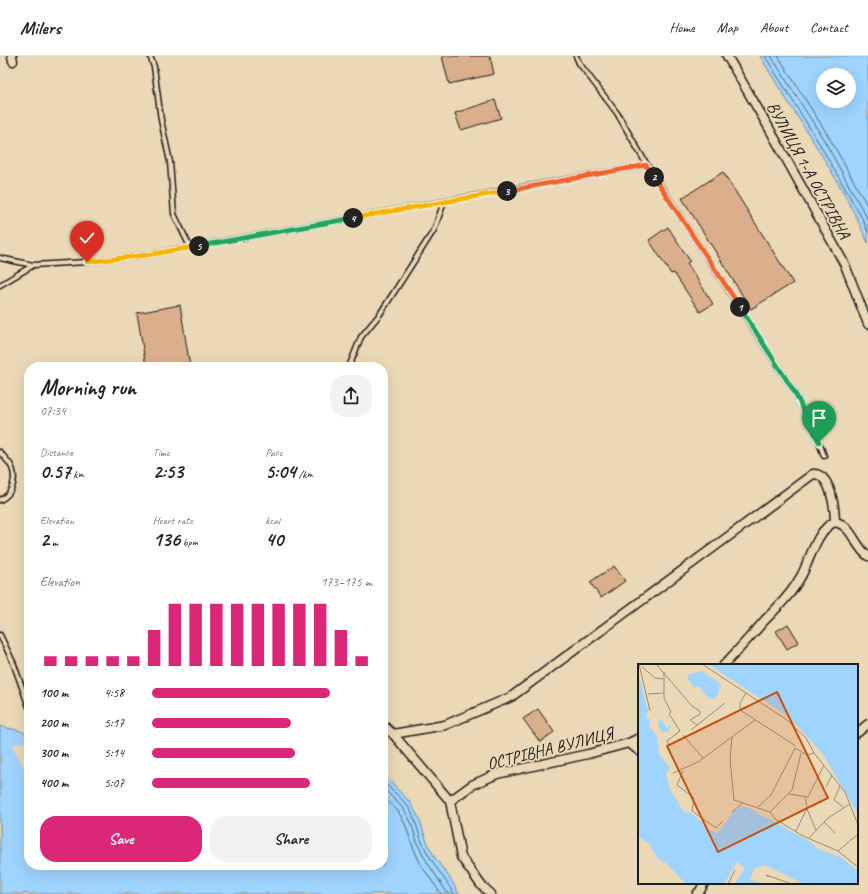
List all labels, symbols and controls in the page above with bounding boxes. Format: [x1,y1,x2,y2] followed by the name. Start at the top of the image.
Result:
[20,16,61,40] text: Milers
[669,19,695,36] text: Home
[717,19,738,36] text: Map
[760,19,788,36] text: About
[810,19,848,36] text: Contact
[816,68,856,108] map controls
[816,68,856,108] button: layers
[762,98,856,244] street label: ВУЛИЦЯ 1-А ОСТРІВНА
[644,167,664,187] pin: 2
[652,170,656,184] text: 2
[497,181,517,201] pin: 3
[505,184,509,198] text: 3
[343,208,363,228] pin: 4
[351,211,355,225] text: 4
[70,221,104,262] pin
[76,227,98,249] icon: check
[189,236,209,256] pin: 5
[197,239,201,253] text: 5
[730,297,750,317] pin: 1
[738,300,742,314] text: 1
[40,374,136,402] text: Morning run
[330,375,372,417] button: share
[802,401,836,442] pin
[40,403,66,419] text: 07:34
[808,407,830,429] icon: arrive
[40,445,73,459] text: Distance
[153,445,170,459] text: Time
[265,445,282,459] text: Pace
[40,459,71,484] text: 0.57
[153,459,183,484] text: 2:53
[265,459,296,484] text: 5:04
[71,467,84,481] text: km
[296,467,313,481] text: /km
[40,513,74,527] text: Elevation
[153,513,193,527] text: Heart rate
[265,513,280,527] text: kcal
[40,527,49,552] text: 2
[153,527,180,552] text: 136
[265,527,283,552] text: 40
[49,535,58,549] text: m
[180,535,198,549] text: bpm
[40,574,80,590] text: Elevation
[321,574,372,590] text: 173–175 m
[638,664,858,884] inset map
[40,685,68,701] text: 100 m
[104,685,124,701] text: 4:58
[40,715,68,731] text: 200 m
[104,715,124,731] text: 5:17
[485,722,618,774] street label: ОСТРІВНА ВУЛИЦЯ
[40,745,68,761] text: 300 m
[104,745,124,761] text: 5:14
[40,775,68,791] text: 400 m
[104,775,124,791] text: 5:07
[40,816,202,862] button: Save
[210,816,372,862] button: Share

